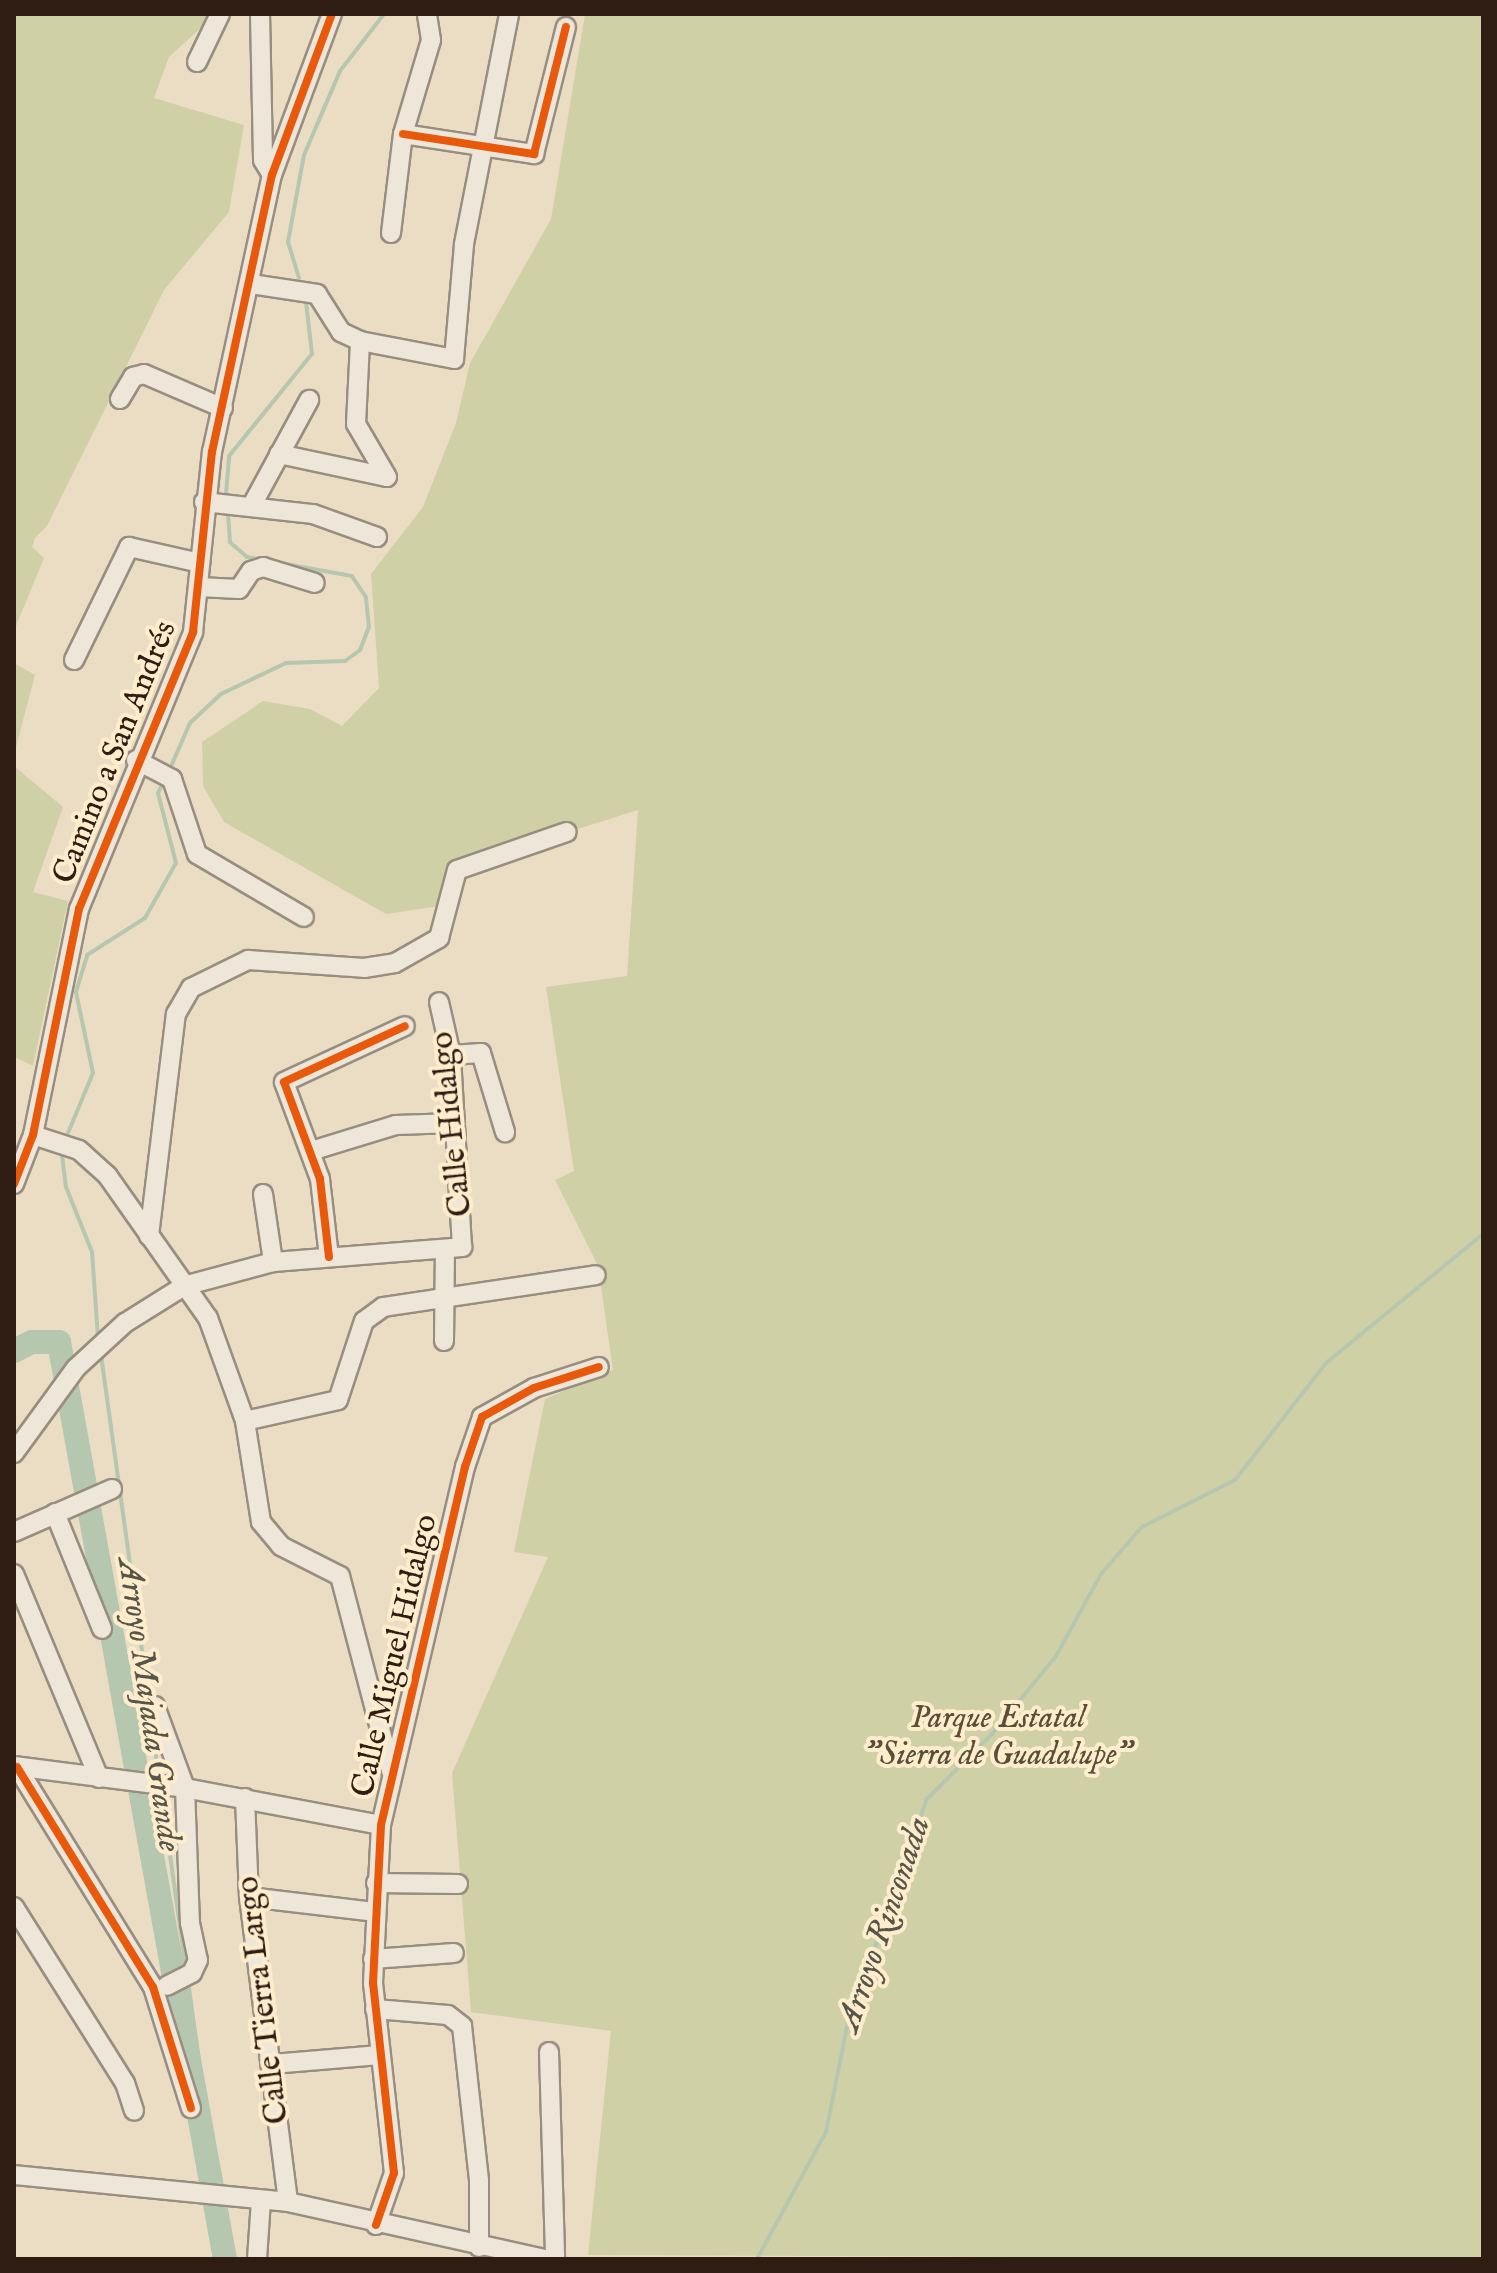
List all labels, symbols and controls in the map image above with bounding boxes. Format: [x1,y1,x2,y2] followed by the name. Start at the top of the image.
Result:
[46,616,186,890] street label: Camino a San Andrés
[424,1030,482,1218] street label: Calle Hidalgo
[345,1511,447,1801] street label: Calle Miguel Hidalgo
[108,1556,190,1854] water label: Arroyo Majada Grande
[864,1701,1132,1776] park label: Parque Estatal "Sierra de Guadalupe"
[828,1811,940,2037] water label: Arroyo Rinconada
[230,1874,298,2126] street label: Calle Tierra Largo

